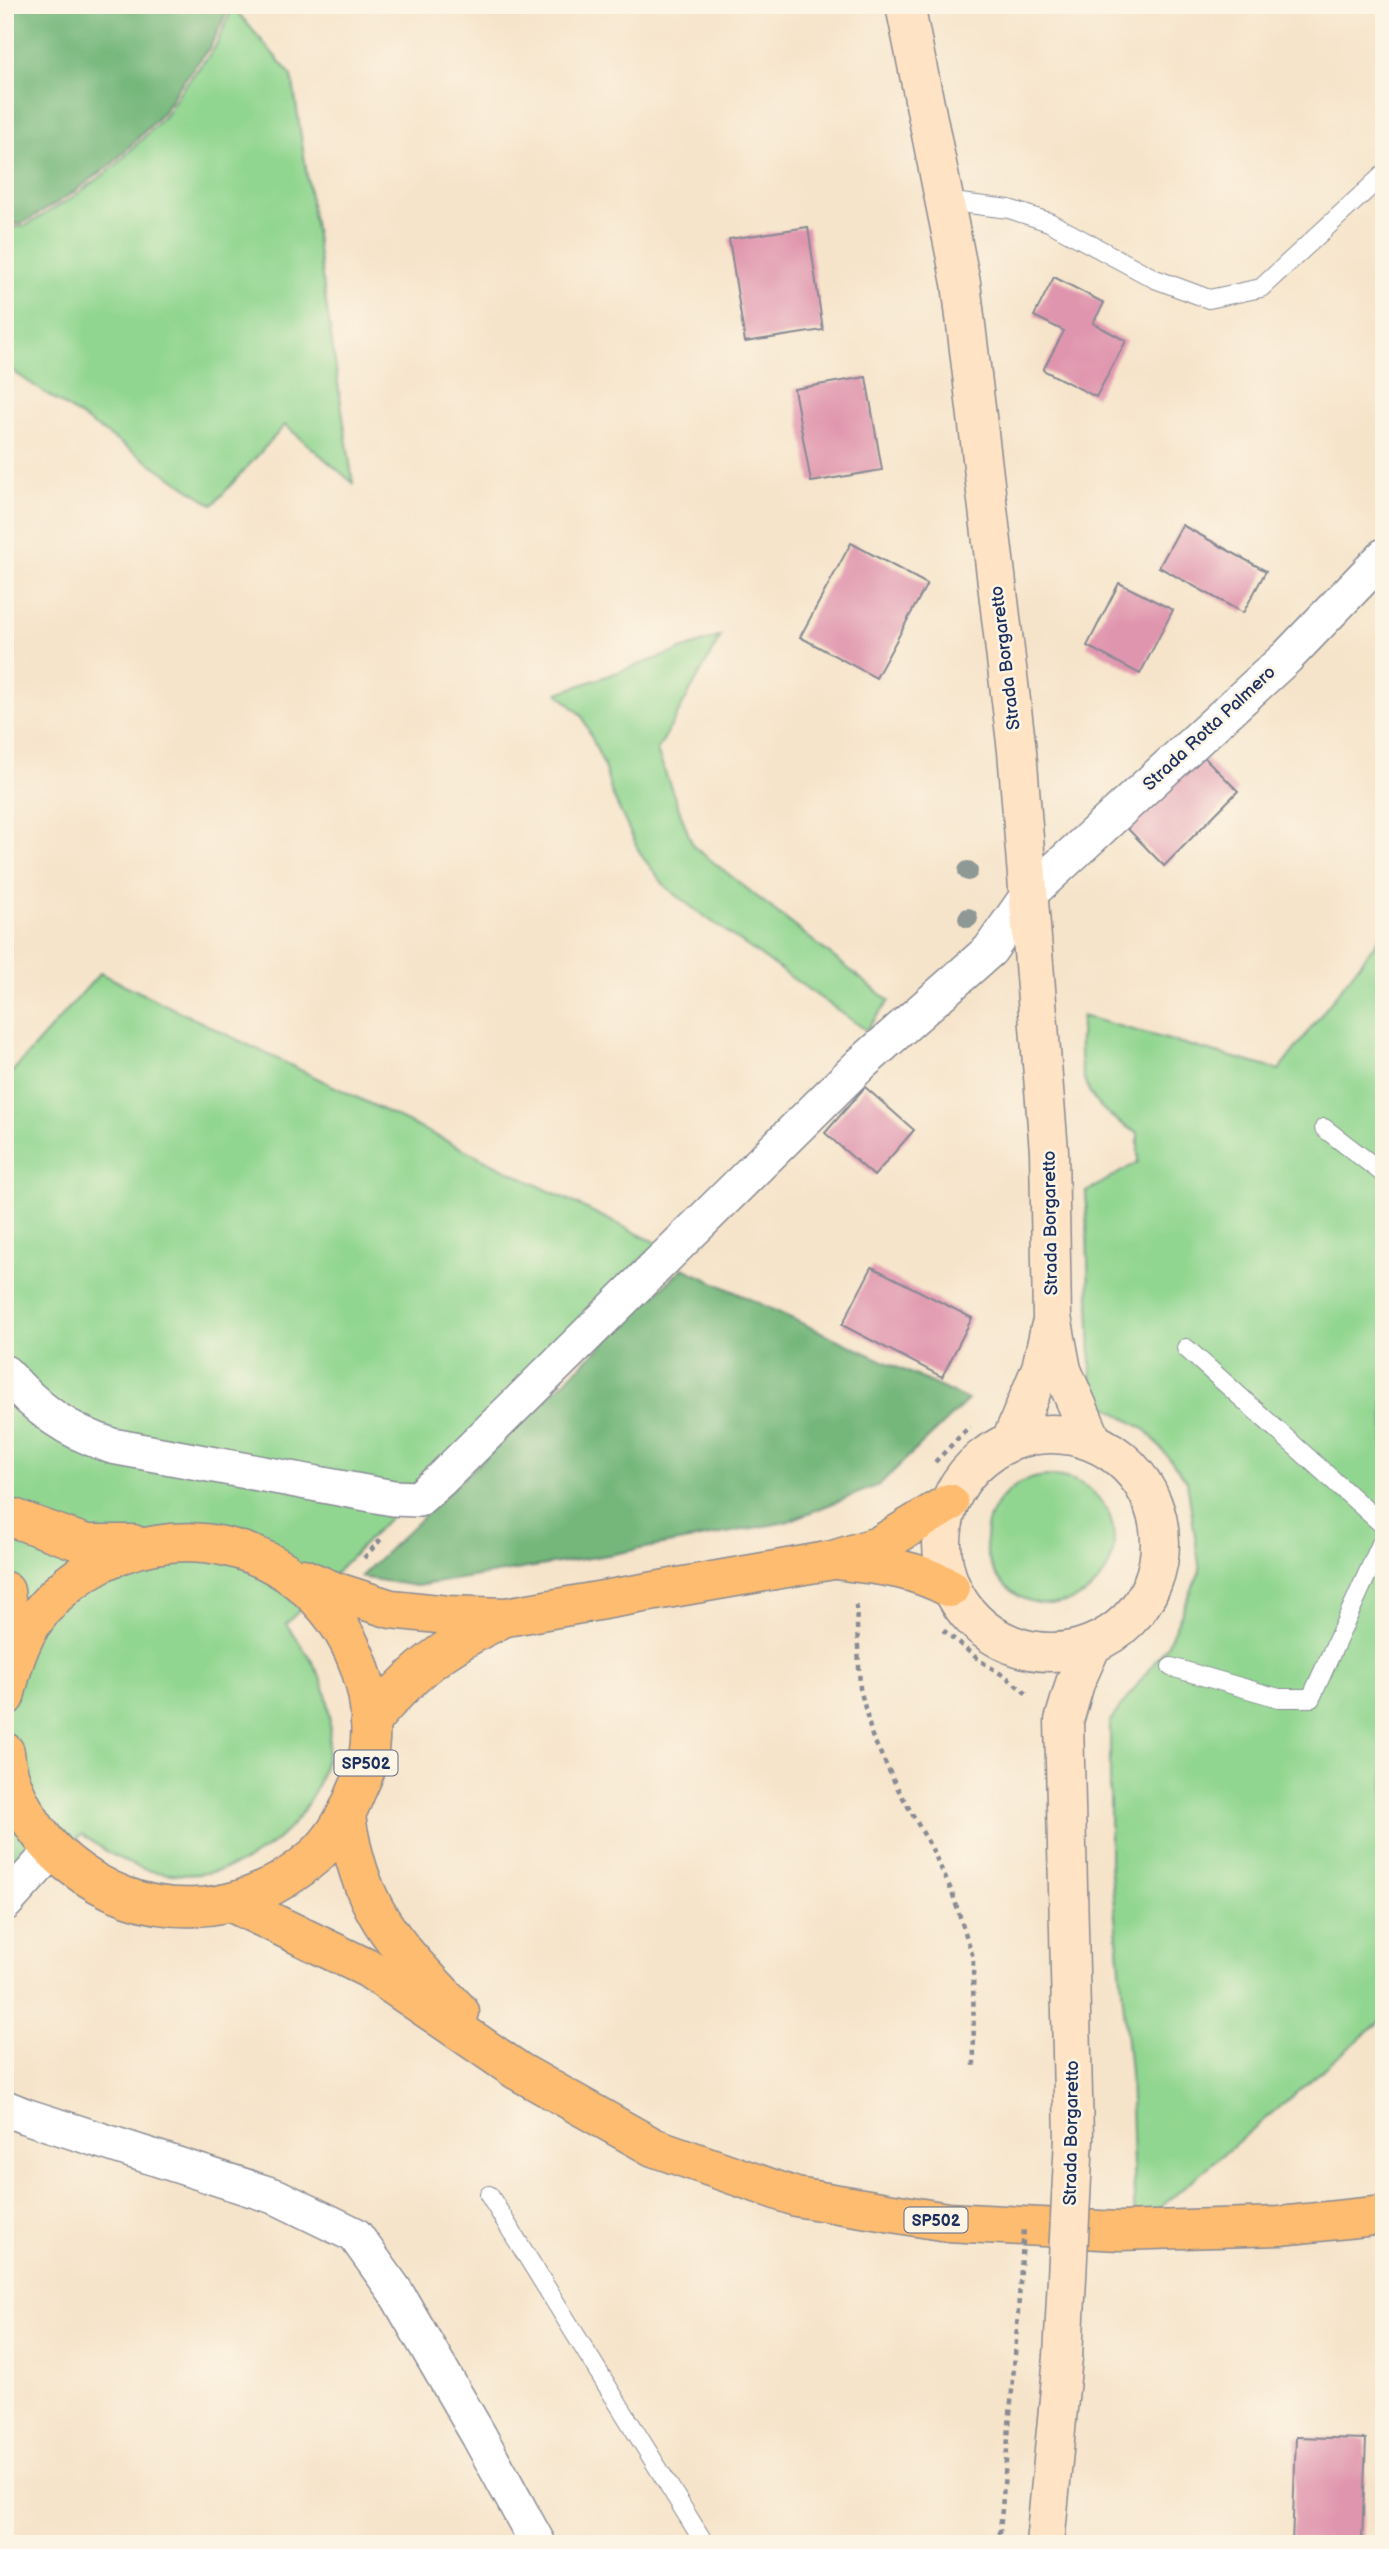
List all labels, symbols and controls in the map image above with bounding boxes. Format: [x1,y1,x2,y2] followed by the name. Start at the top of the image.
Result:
[986,585,1025,731] street label: Strada Borgaretto
[1139,662,1280,795] street label: Strada Rotta Palmero
[1039,1150,1062,1296] street label: Strada Borgaretto
[334,1750,398,1776] road number: SP502
[1060,2060,1083,2206] street label: Strada Borgaretto
[904,2208,968,2232] road number: SP502

